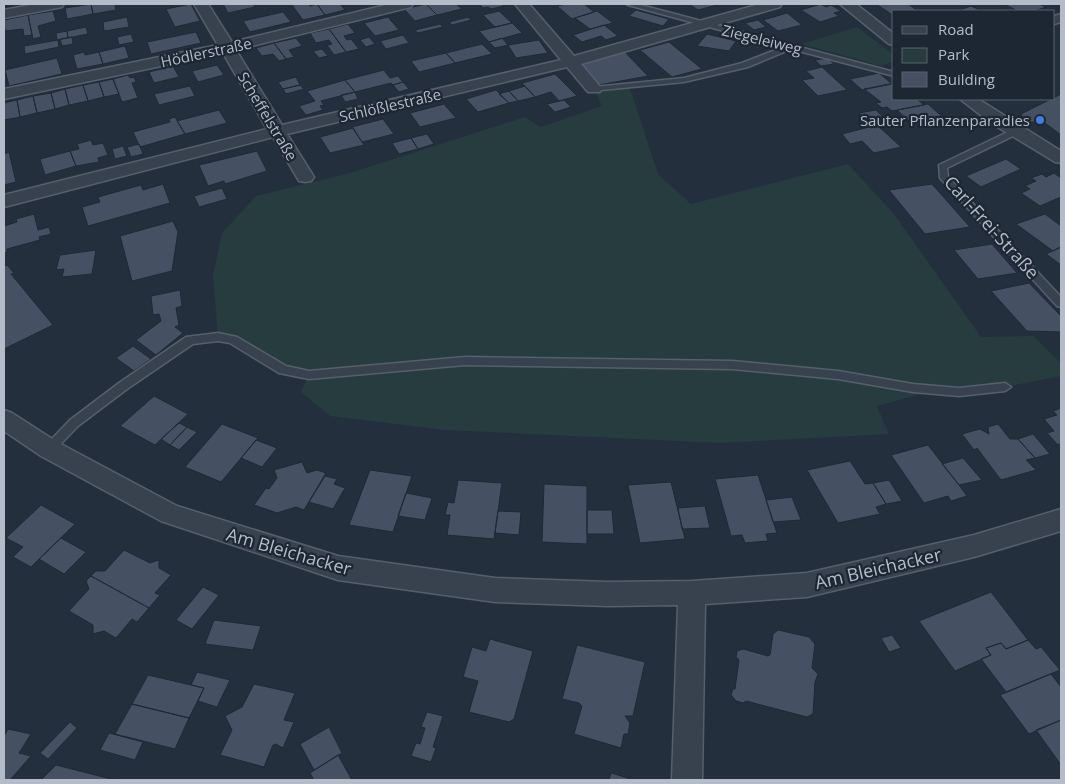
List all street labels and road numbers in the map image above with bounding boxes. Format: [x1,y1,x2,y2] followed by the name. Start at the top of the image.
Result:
[720,19,804,59] street label: Ziegeleiweg
[159,33,253,71] street label: Hödlerstraße
[234,68,302,164] street label: Scheffelstraße
[337,84,443,126] street label: Schlößlestraße
[939,170,1045,284] street label: Carl-Frei-Straße
[224,522,355,580] street label: Am Bleichacker
[813,542,944,594] street label: Am Bleichacker

